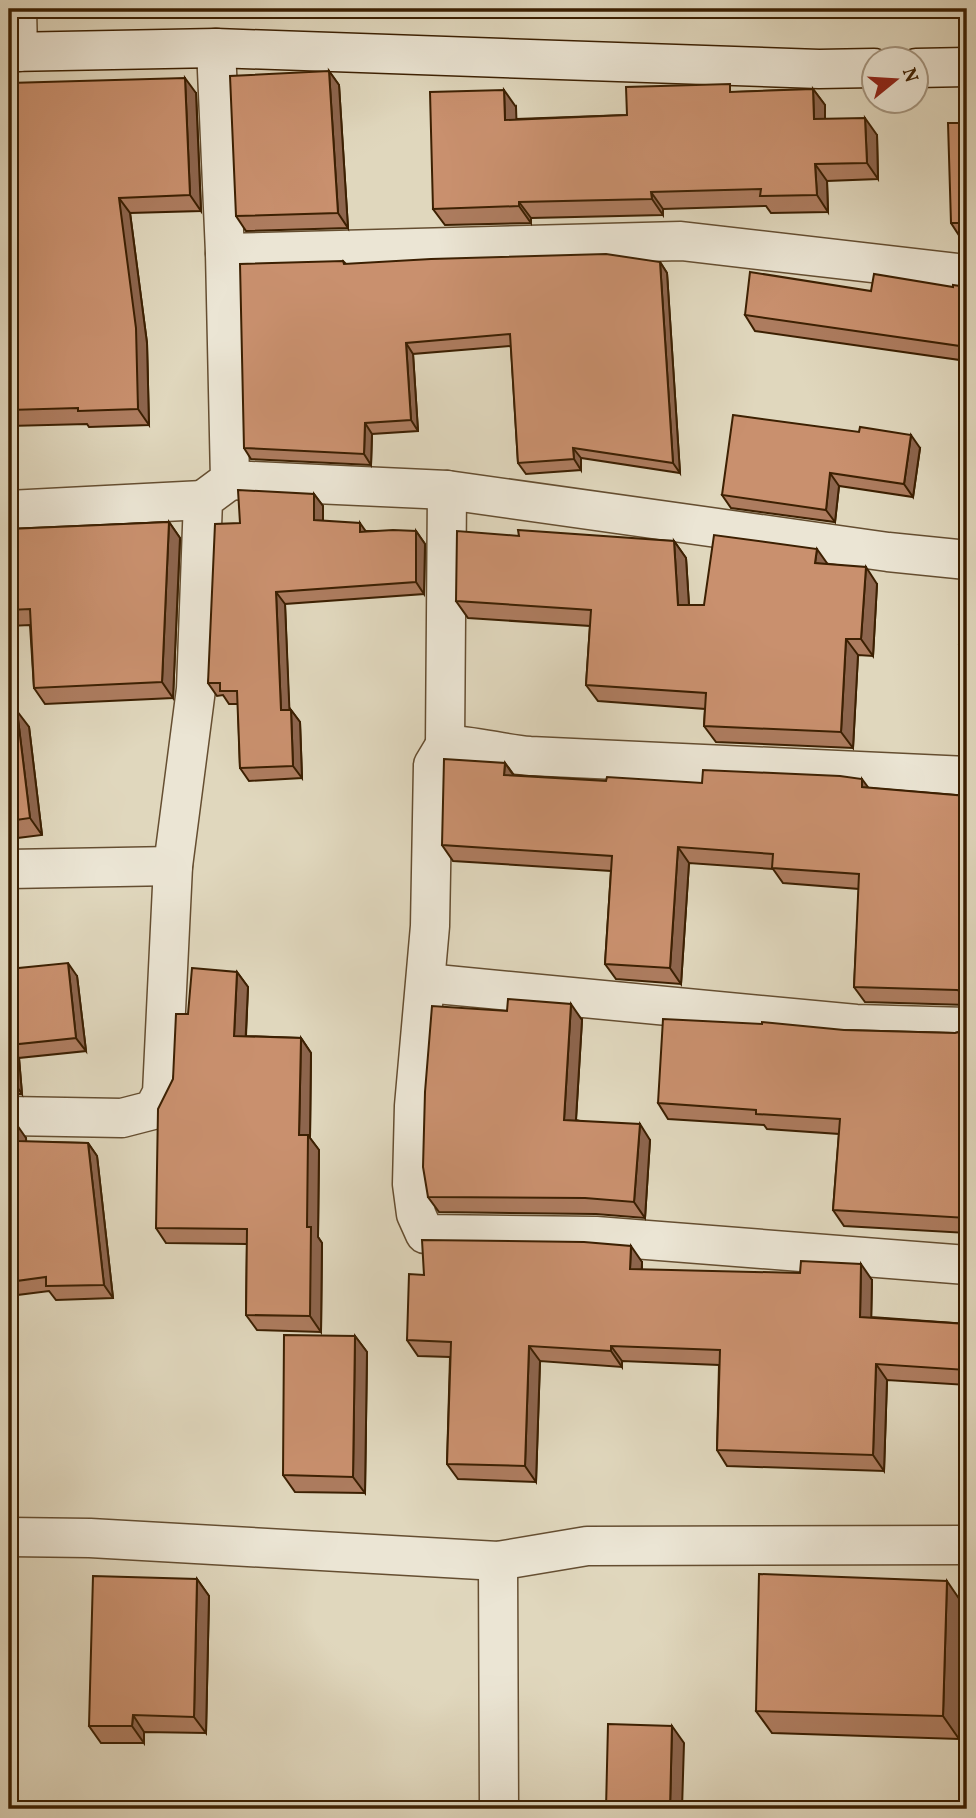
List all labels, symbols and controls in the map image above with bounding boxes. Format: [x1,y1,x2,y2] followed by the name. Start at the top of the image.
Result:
[860,46,930,116] north arrow
[895,65,924,86] text: N

